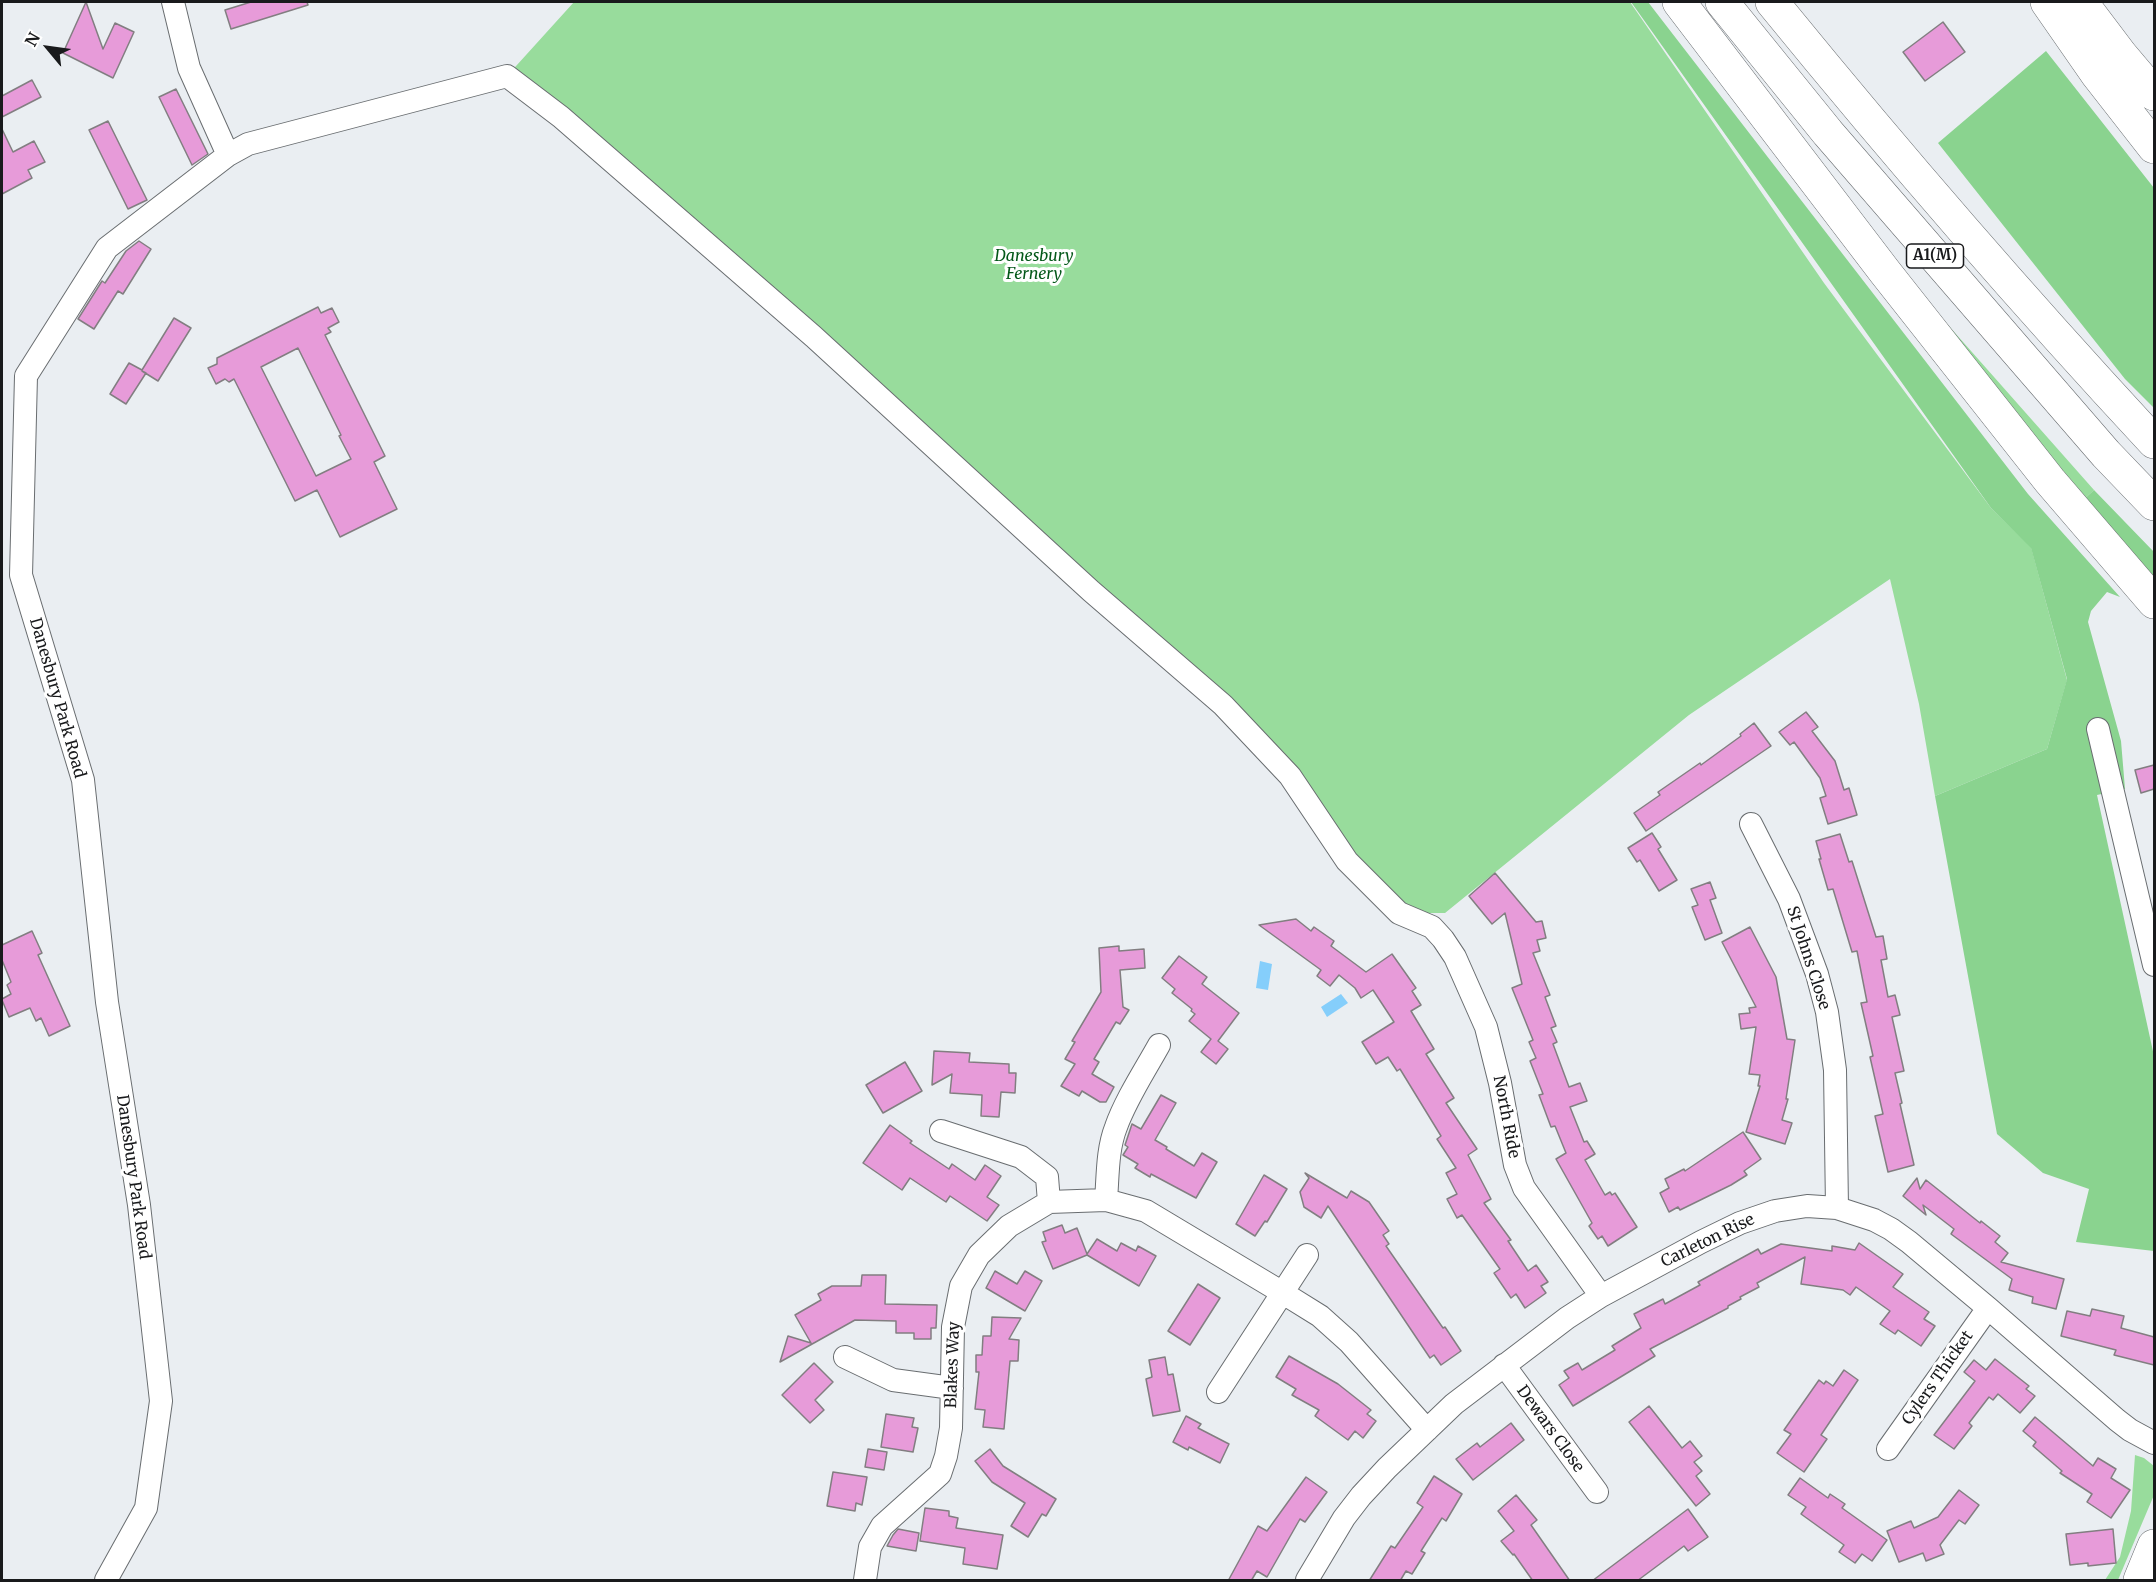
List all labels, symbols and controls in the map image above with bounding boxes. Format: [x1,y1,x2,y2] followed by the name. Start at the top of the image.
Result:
[18,18,78,78] north arrow
[20,29,44,50] text: N
[1906,244,1964,268] road number: A1(M)
[995,246,1073,284] park label: Danesbury Fernery
[25,616,89,780] street label: Danesbury Park Road
[1782,904,1834,1012] street label: St Johns Close
[1489,1074,1523,1160] street label: North Ride
[112,1094,154,1260] street label: Danesbury Park Road
[1658,1210,1758,1272] street label: Carleton Rise
[942,1321,964,1409] street label: Blakes Way
[1899,1327,1977,1429] street label: Cylers Thicket
[1512,1382,1588,1476] street label: Dewars Close

